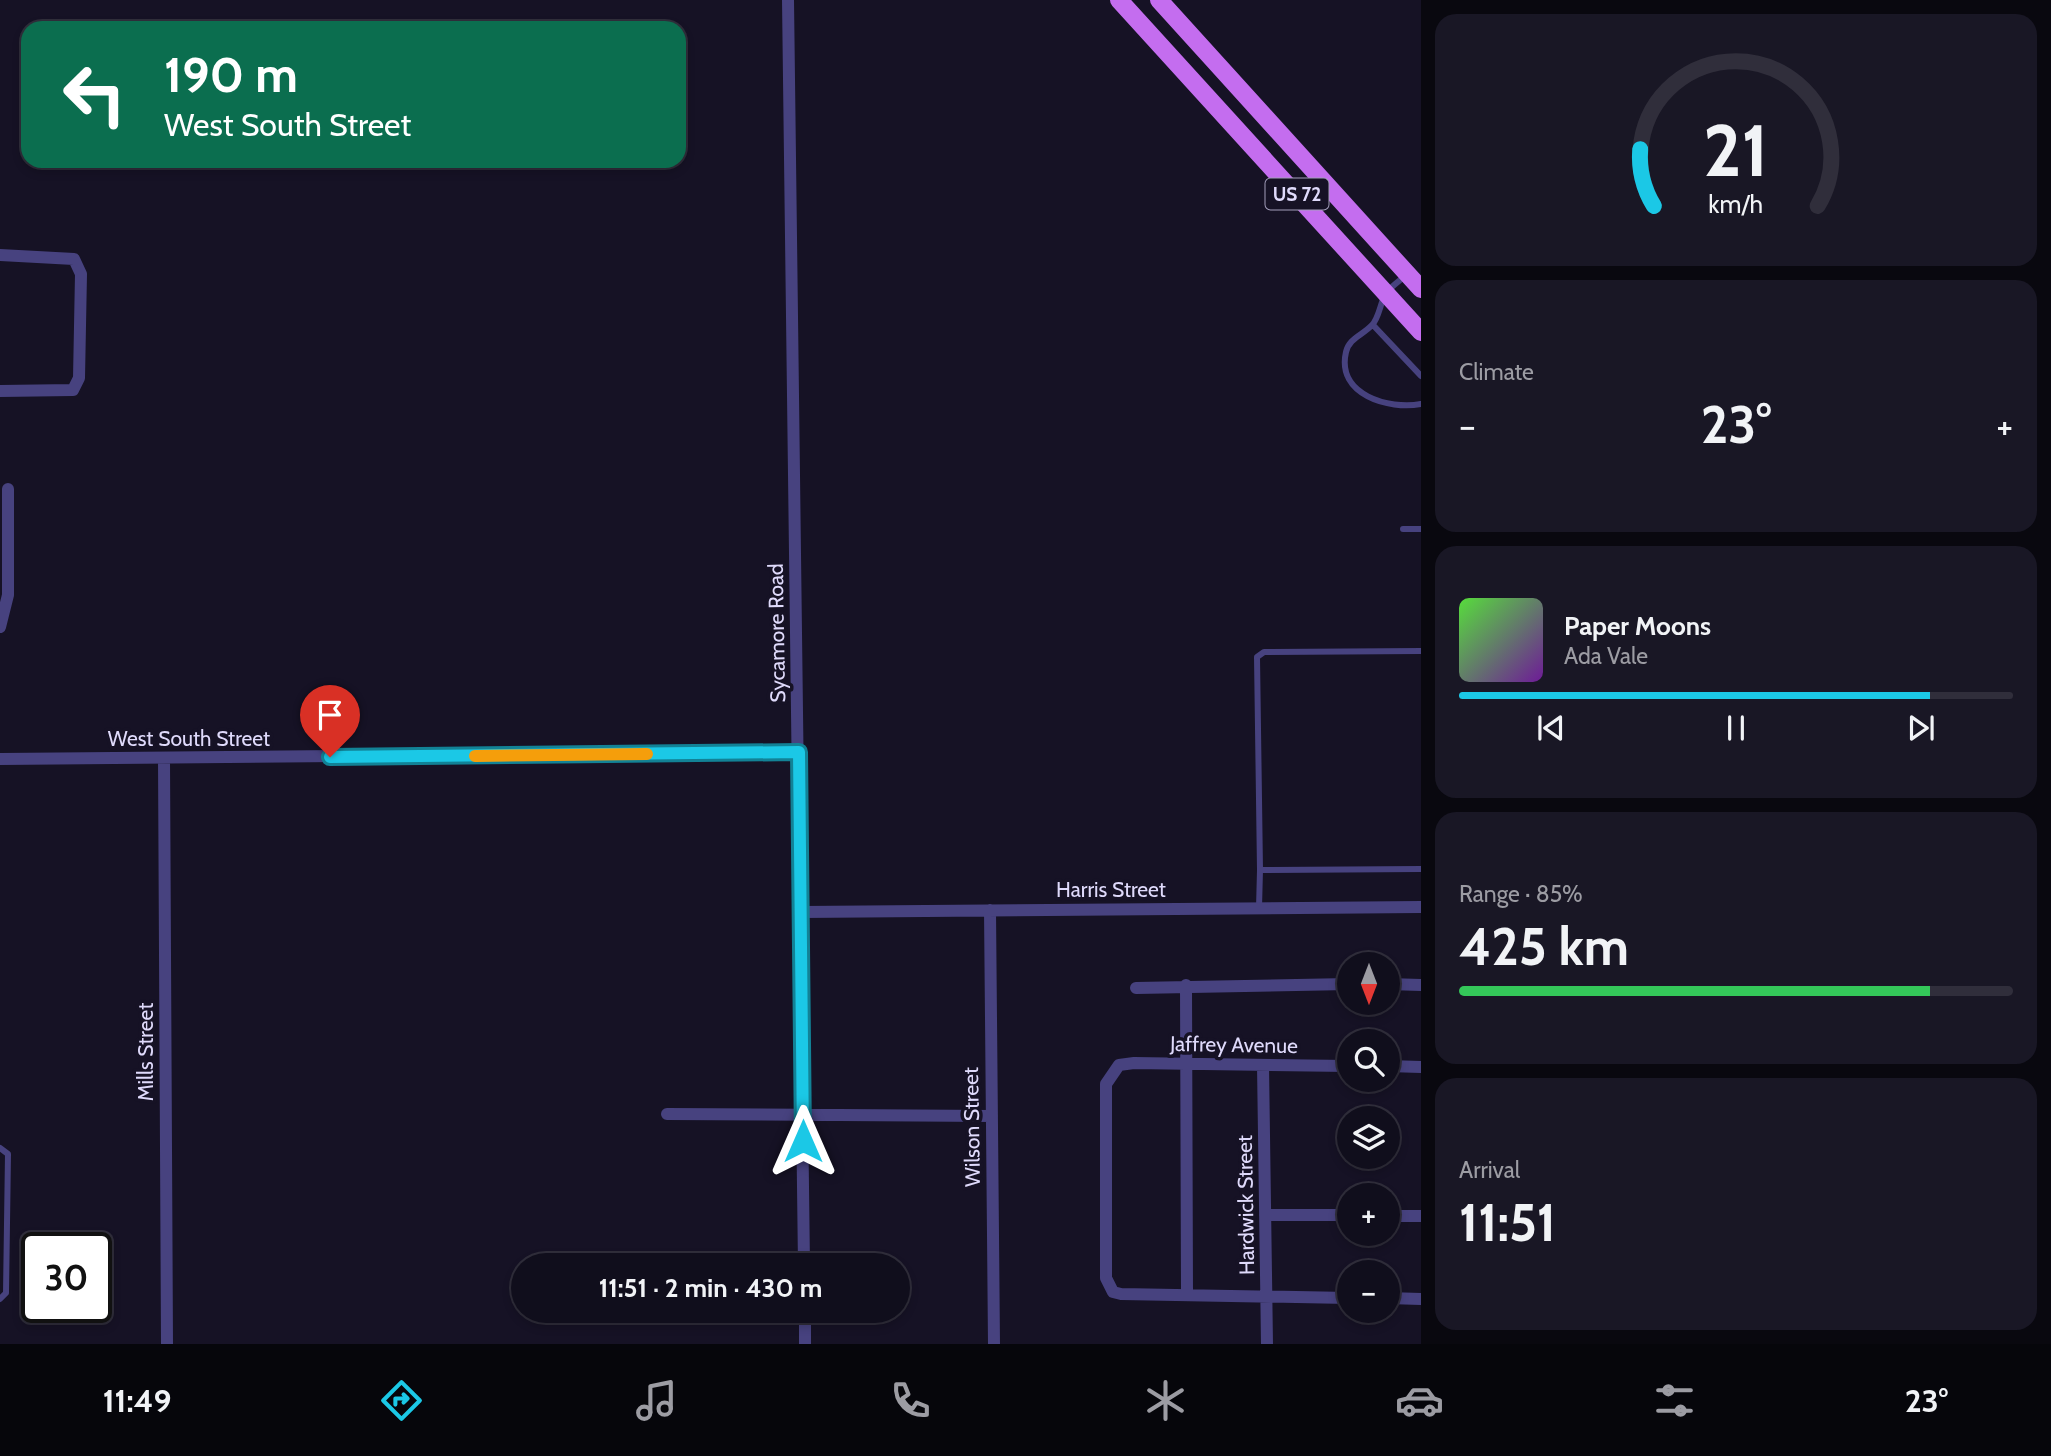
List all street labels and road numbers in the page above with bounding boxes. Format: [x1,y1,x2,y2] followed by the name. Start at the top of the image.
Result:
[1266,178,1328,210] road number: US 72
[763,563,790,703] street label: Sycamore Road
[108,726,270,751] street label: West South Street
[1056,877,1166,902] street label: Harris Street
[133,1003,158,1101] street label: Mills Street
[1169,1031,1298,1058] street label: Jaffrey Avenue
[958,1067,985,1187] street label: Wilson Street
[1232,1135,1259,1275] street label: Hardwick Street

